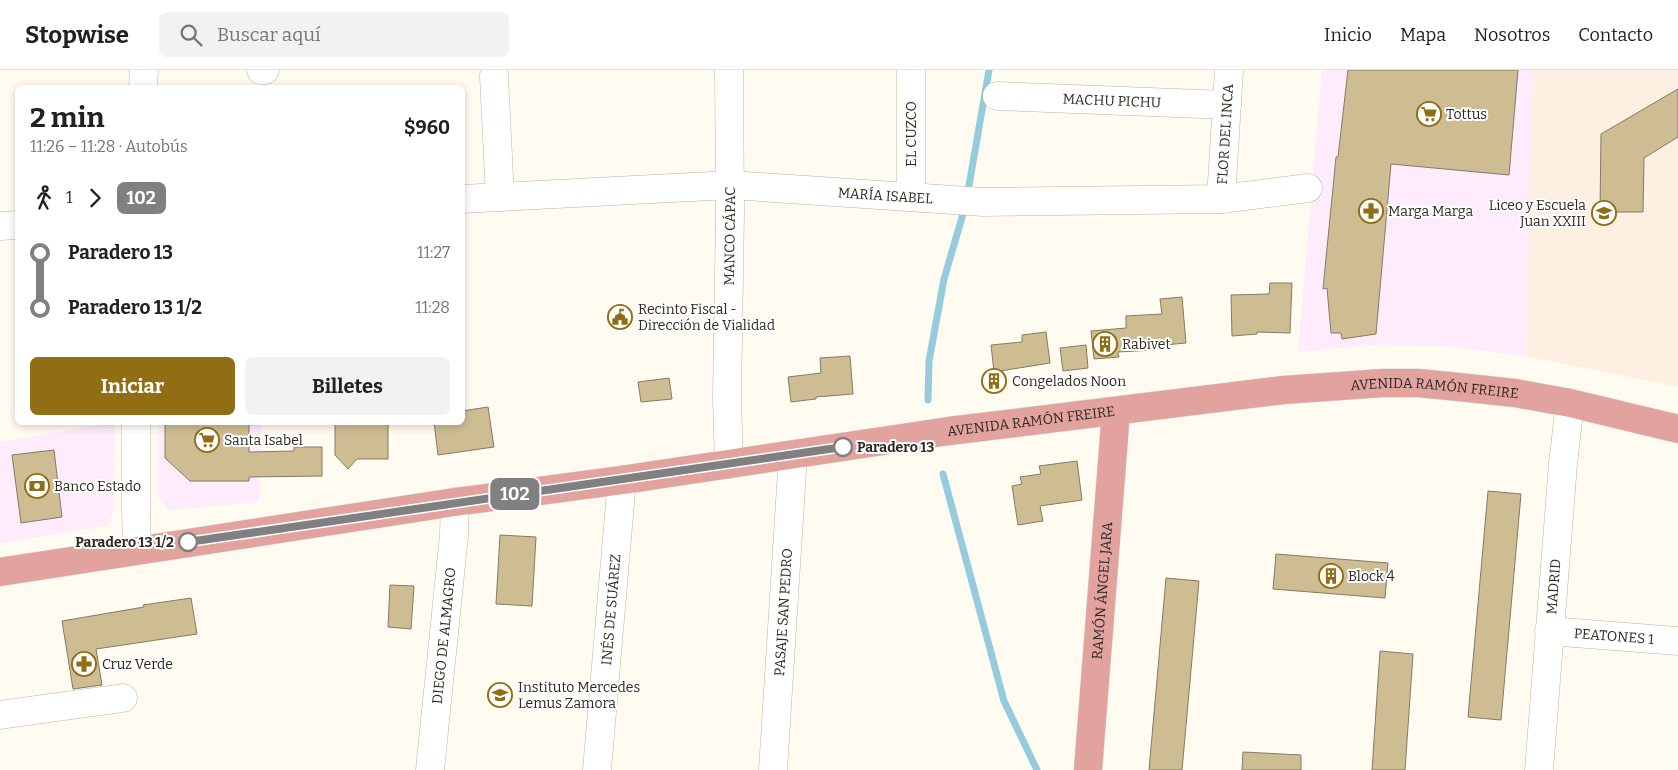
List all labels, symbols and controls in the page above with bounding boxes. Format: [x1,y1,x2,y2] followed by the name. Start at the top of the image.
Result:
[159,12,509,57] search box
[25,21,129,49] text: Stopwise
[177,21,205,49] icon: search
[217,23,321,46] text: Buscar aquí
[1324,24,1372,46] text: Inicio
[1400,24,1446,46] text: Mapa
[1474,24,1550,46] text: Nosotros
[1578,24,1653,46] text: Contacto
[1213,83,1237,185] street label: FLOR DEL INCA
[1062,90,1162,111] street label: MACHU PICHU
[30,101,104,134] text: 2 min
[903,101,920,167] street label: EL CUZCO
[1416,101,1442,127] supermarket icon: Tottus
[1446,106,1487,123] place label: Tottus
[404,116,450,139] text: $960
[30,137,188,156] text: 11:26 – 11:28 · Autobús
[30,184,58,212] icon: walk
[81,184,109,212] icon: forward
[837,184,934,207] street label: MARÍA ISABEL
[127,187,156,209] text: 102
[720,187,739,286] street label: MANCO CÁPAC
[66,188,73,207] text: 1
[1489,197,1586,230] place label: Liceo y Escuela Juan XXIII
[1358,198,1384,224] pharmacy icon: Marga Marga
[1591,200,1617,226] school or university icon: Liceo y Escuela Juan XXIII
[1388,203,1473,220] place label: Marga Marga
[68,241,173,264] text: Paradero 13
[417,243,450,262] text: 11:27
[68,296,202,319] text: Paradero 13 1/2
[415,298,450,317] text: 11:28
[638,301,775,334] place label: Recinto Fiscal - Dirección de Vialidad
[607,304,633,330] public building icon: Recinto Fiscal - Dirección de Vialidad
[1092,331,1118,357] building icon: Rabivet
[1122,336,1171,353] place label: Rabivet
[30,357,235,415] button: Iniciar
[245,357,450,415] button: Billetes
[981,368,1007,394] building icon: Congelados Noon
[1012,373,1126,390] place label: Congelados Noon
[1350,374,1520,402] street label: AVENIDA RAMÓN FREIRE
[946,402,1116,440] street label: AVENIDA RAMÓN FREIRE
[194,427,220,453] supermarket icon: Santa Isabel
[224,432,303,449] place label: Santa Isabel
[833,437,853,457] marker: Paradero 13
[857,439,934,456] place label: Paradero 13
[24,473,50,499] bank icon: Banco Estado
[54,478,141,495] place label: Banco Estado
[486,478,544,510] line badge: 102
[500,483,530,505] text: 102
[1088,521,1116,660] street label: RAMÓN ÁNGEL JARA
[178,532,198,552] marker: Paradero 13 1/2
[75,534,174,551] place label: Paradero 13 1/2
[770,548,796,677] street label: PASAJE SAN PEDRO
[598,553,624,666] street label: INÉS DE SUÁREZ
[1543,558,1564,615] street label: MADRID
[1318,563,1344,589] building icon: Block 4
[428,567,459,705] street label: DIEGO DE ALMAGRO
[1348,568,1395,585] place label: Block 4
[1573,624,1655,648] street label: PEATONES 1
[71,651,97,677] pharmacy icon: Cruz Verde
[102,656,173,673] place label: Cruz Verde
[518,679,640,712] place label: Instituto Mercedes Lemus Zamora
[487,682,513,708] school or university icon: Instituto Mercedes Lemus Zamora

